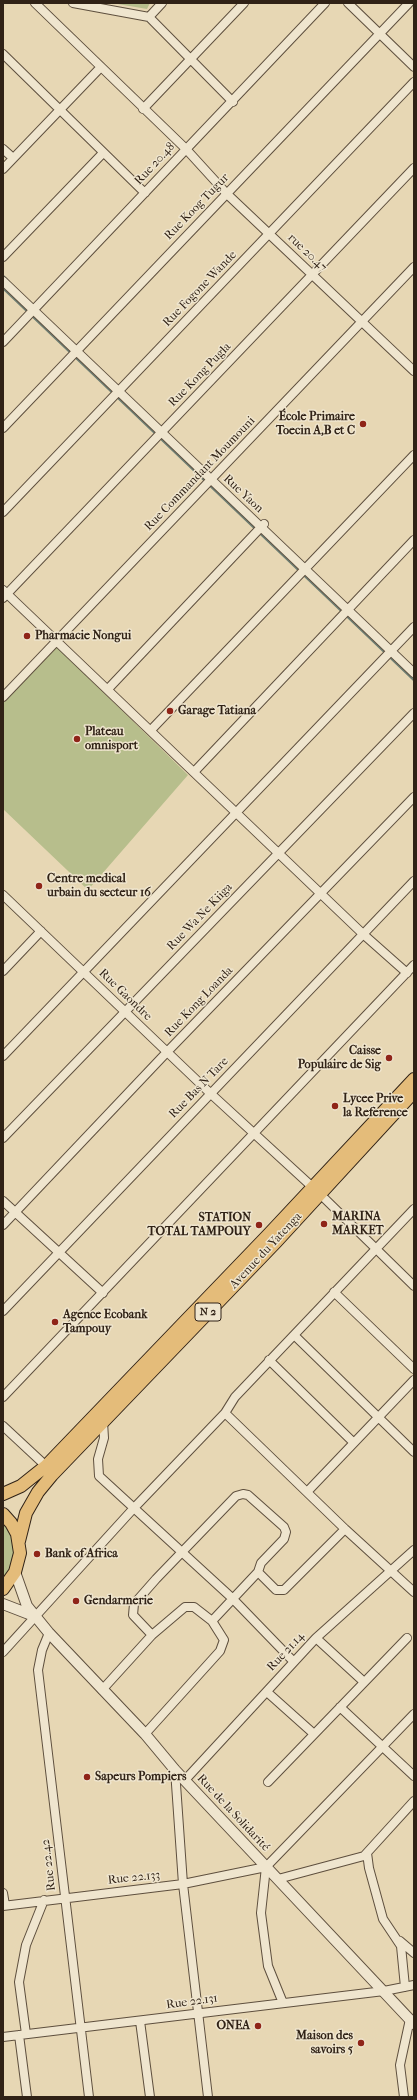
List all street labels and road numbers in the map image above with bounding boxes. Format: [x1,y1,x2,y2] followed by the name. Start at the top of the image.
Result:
[132,140,178,188] street label: Rue 20.48
[162,171,232,243] street label: Rue Koog Tugur
[285,231,329,275] street label: rue 20.47
[160,248,240,330] street label: Rue Fogone Wande
[166,340,234,410] street label: Rue Kong Pugla
[142,414,258,534] street label: Rue Commandant Moumouni
[220,472,266,516] street label: Rue Yaon
[164,880,236,954] street label: Rue Wa Ne Kiiga
[162,964,236,1040] street label: Rue Kong Loanda
[95,966,155,1024] street label: Rue Gaondre
[166,1054,232,1122] street label: Rue Bas N Tare
[227,1210,305,1292] street label: Avenue du Yatenga
[195,1303,221,1321] road number: N 2
[264,1630,308,1674] street label: Rue 21.14
[194,1771,272,1855] street label: Rue de la Solidarité
[39,1838,59,1892] street label: Rue 22.42
[107,1868,161,1888] street label: Rue 22.133
[165,1991,219,2013] street label: Rue 22.131

